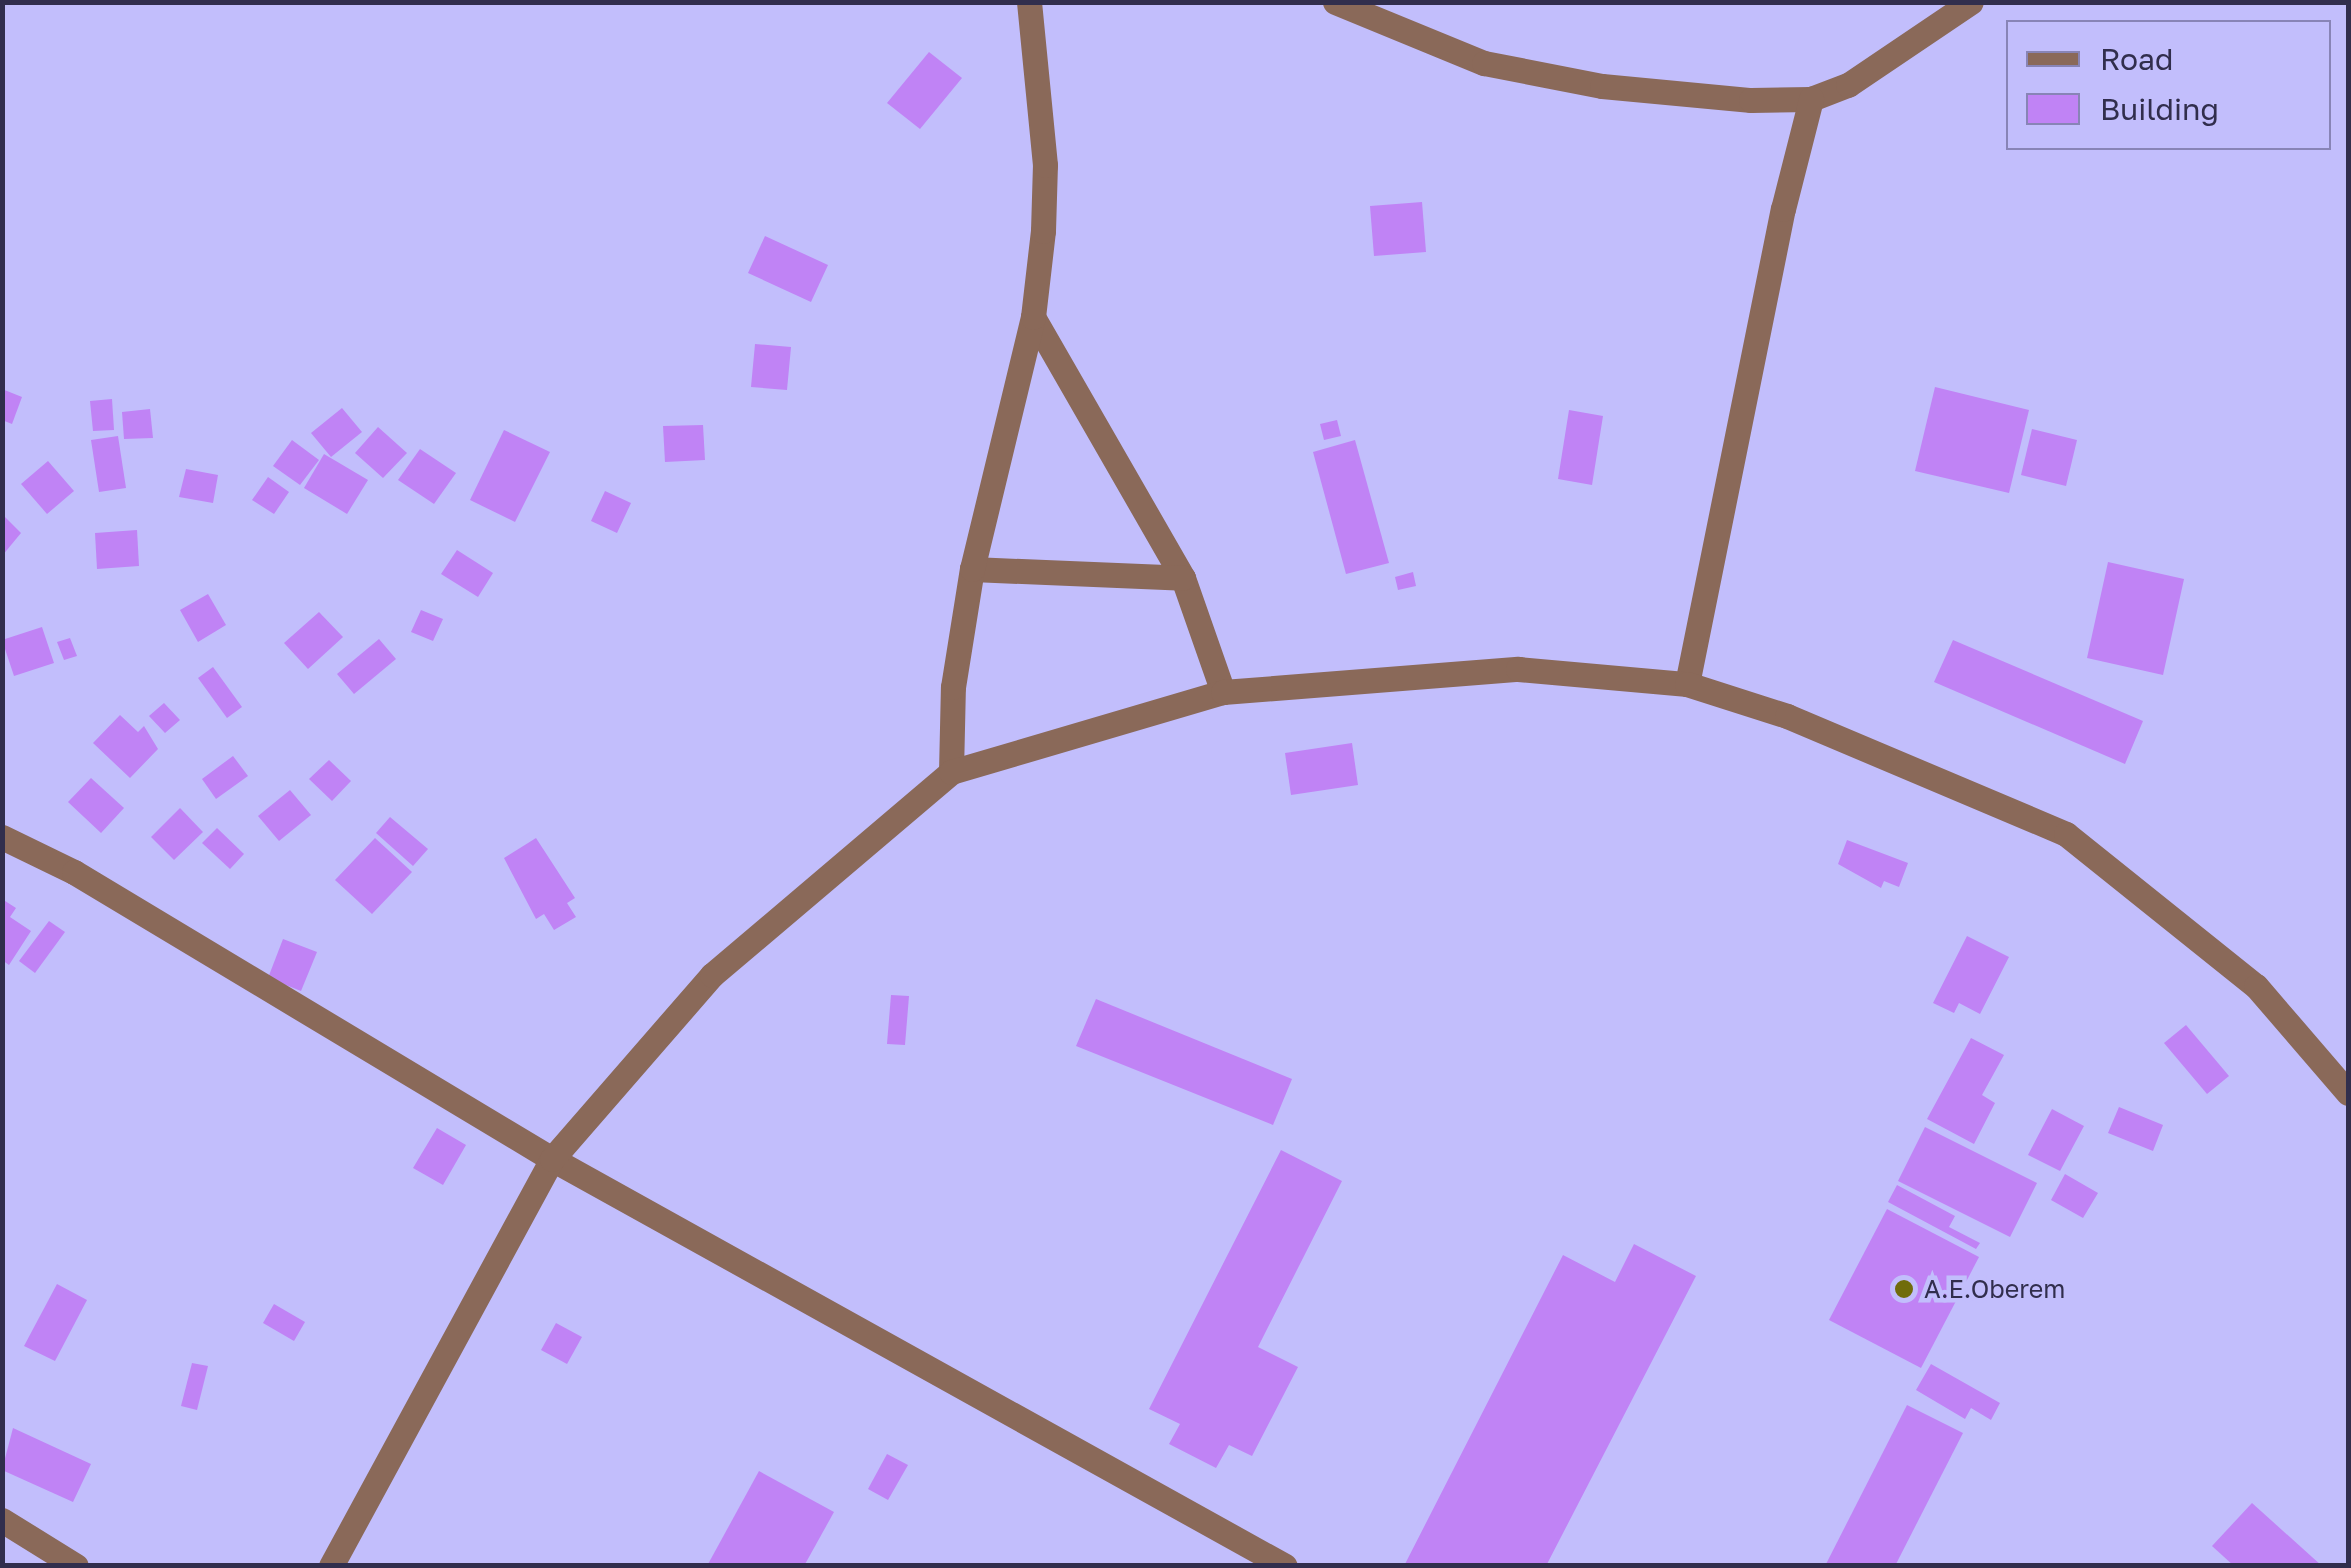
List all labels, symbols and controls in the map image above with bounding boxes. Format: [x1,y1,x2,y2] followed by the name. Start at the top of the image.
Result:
[2006,20,2331,150] legend
[2100,41,2174,77] text: Road
[2100,91,2219,127] text: Building
[1924,1274,2065,1304] place label: A.E.Oberem
[1893,1278,1915,1300] marker: A.E.Oberem

